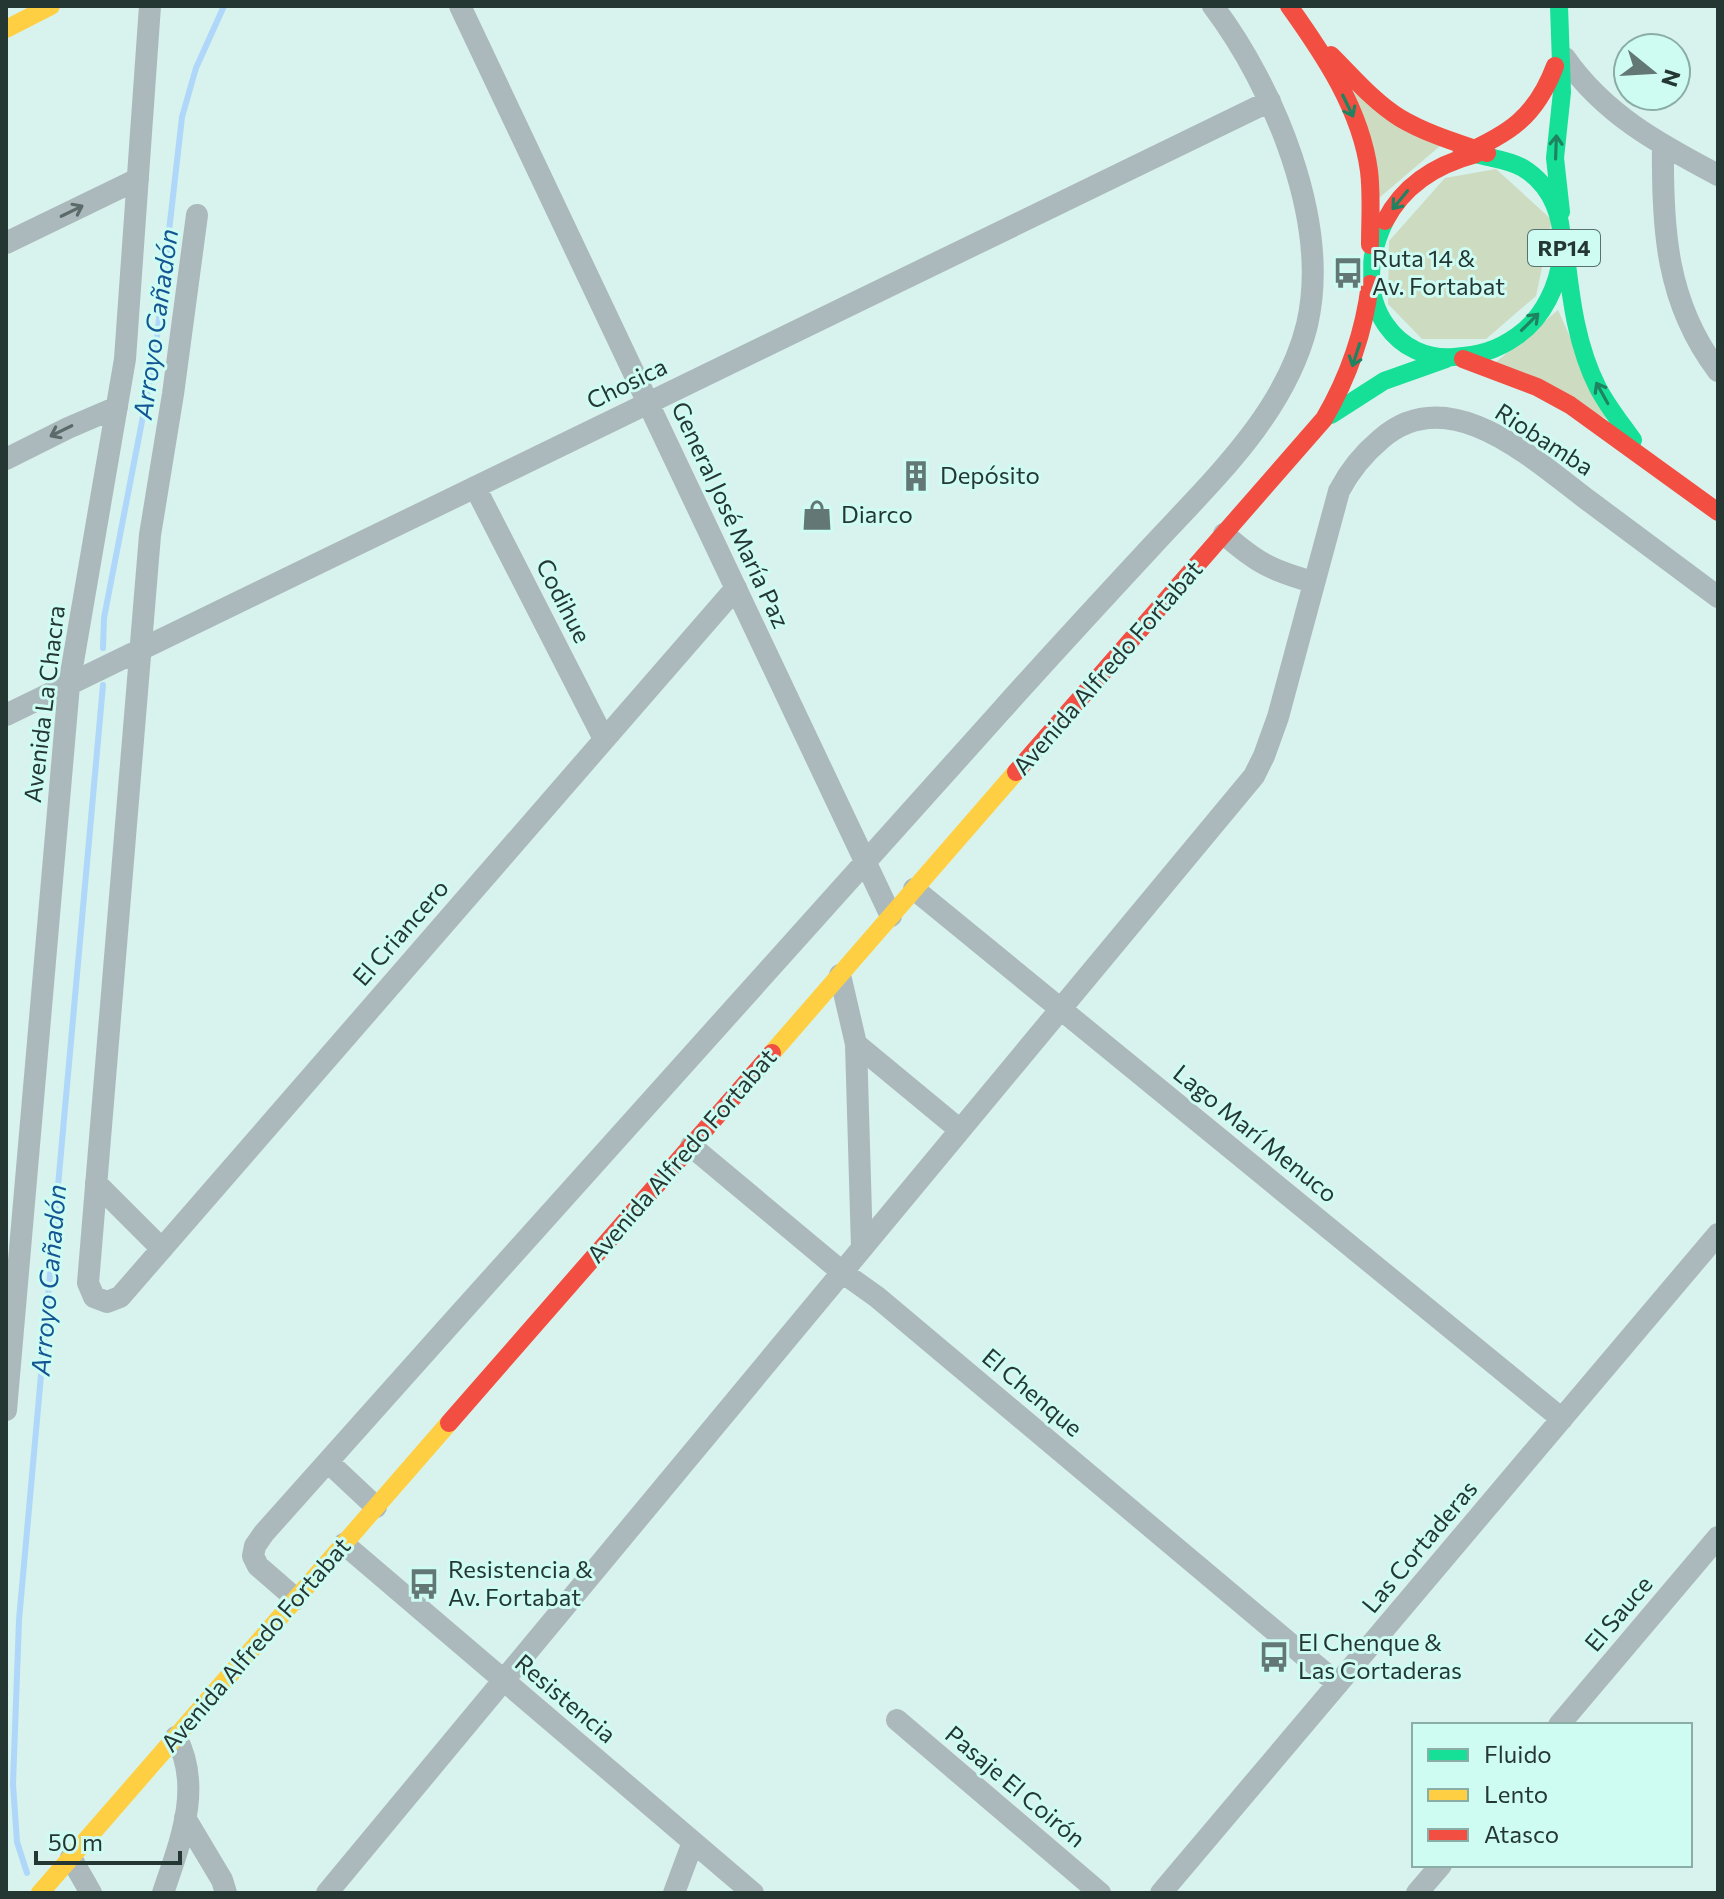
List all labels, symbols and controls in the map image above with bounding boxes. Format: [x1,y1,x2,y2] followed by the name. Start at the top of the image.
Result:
[1612,32,1692,112] north arrow
[1656,66,1687,90] text: N
[1341,94,1356,118] one-way arrow
[1548,134,1564,161] one-way arrow
[1391,189,1409,210] one-way arrow
[60,203,84,218] one-way arrow
[126,227,183,422] water label: Arroyo Cañadón
[1528,230,1600,266] road number: RP14
[1372,243,1505,300] place label: Ruta 14 & Av. Fortabat
[1331,256,1365,290] bus stop icon: Ruta 14 & Av. Fortabat
[1520,313,1539,332] one-way arrow
[1348,342,1363,367] one-way arrow
[581,351,671,414] street label: Chosica
[1594,382,1609,406] one-way arrow
[1490,396,1599,481] street label: Riobamba
[666,397,797,632] street label: General José María Paz
[49,424,73,439] one-way arrow
[899,459,933,493] building icon: Depósito
[940,460,1040,489] place label: Depósito
[800,498,834,532] shop icon: Diarco
[841,499,913,528] place label: Diarco
[531,553,598,647] street label: Codihue
[1006,554,1208,780] street label: Avenida Alfredo Fortabat
[17,604,70,804] street label: Avenida La Chacra
[346,873,454,991] street label: El Criancero
[580,1042,782,1268] street label: Avenida Alfredo Fortabat
[1168,1058,1344,1208] street label: Lago Marí Menuco
[24,1183,71,1378] water label: Arroyo Cañadón
[977,1342,1089,1442] street label: El Chenque
[1355,1474,1483,1618] street label: Las Cortaderas
[154,1531,356,1757] street label: Avenida Alfredo Fortabat
[448,1554,593,1611] place label: Resistencia & Av. Fortabat
[407,1567,441,1601] bus stop icon: Resistencia & Av. Fortabat
[1578,1569,1658,1657] street label: El Sauce
[1298,1627,1462,1684] place label: El Chenque & Las Cortaderas
[1257,1640,1291,1674] bus stop icon: El Chenque & Las Cortaderas
[510,1647,622,1748] street label: Resistencia
[940,1719,1092,1853] street label: Pasaje El Coirón
[1412,1723,1692,1867] legend
[1484,1739,1552,1768] text: Fluido
[1484,1779,1548,1808] text: Lento
[36,1815,180,1865] scale bar
[1484,1819,1559,1848] text: Atasco
[48,1827,103,1856] text: 50 m

